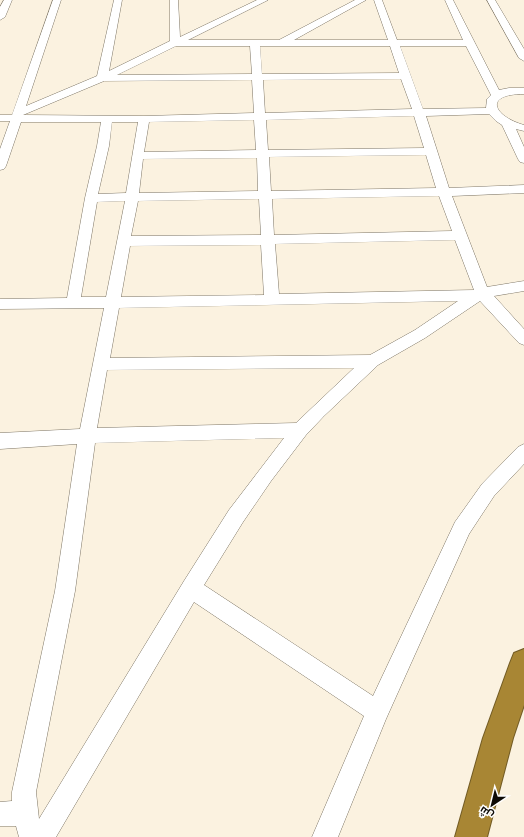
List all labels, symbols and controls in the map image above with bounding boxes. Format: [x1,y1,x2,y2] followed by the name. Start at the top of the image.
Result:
[472,785,512,825] north arrow
[477,803,496,822] text: ش

